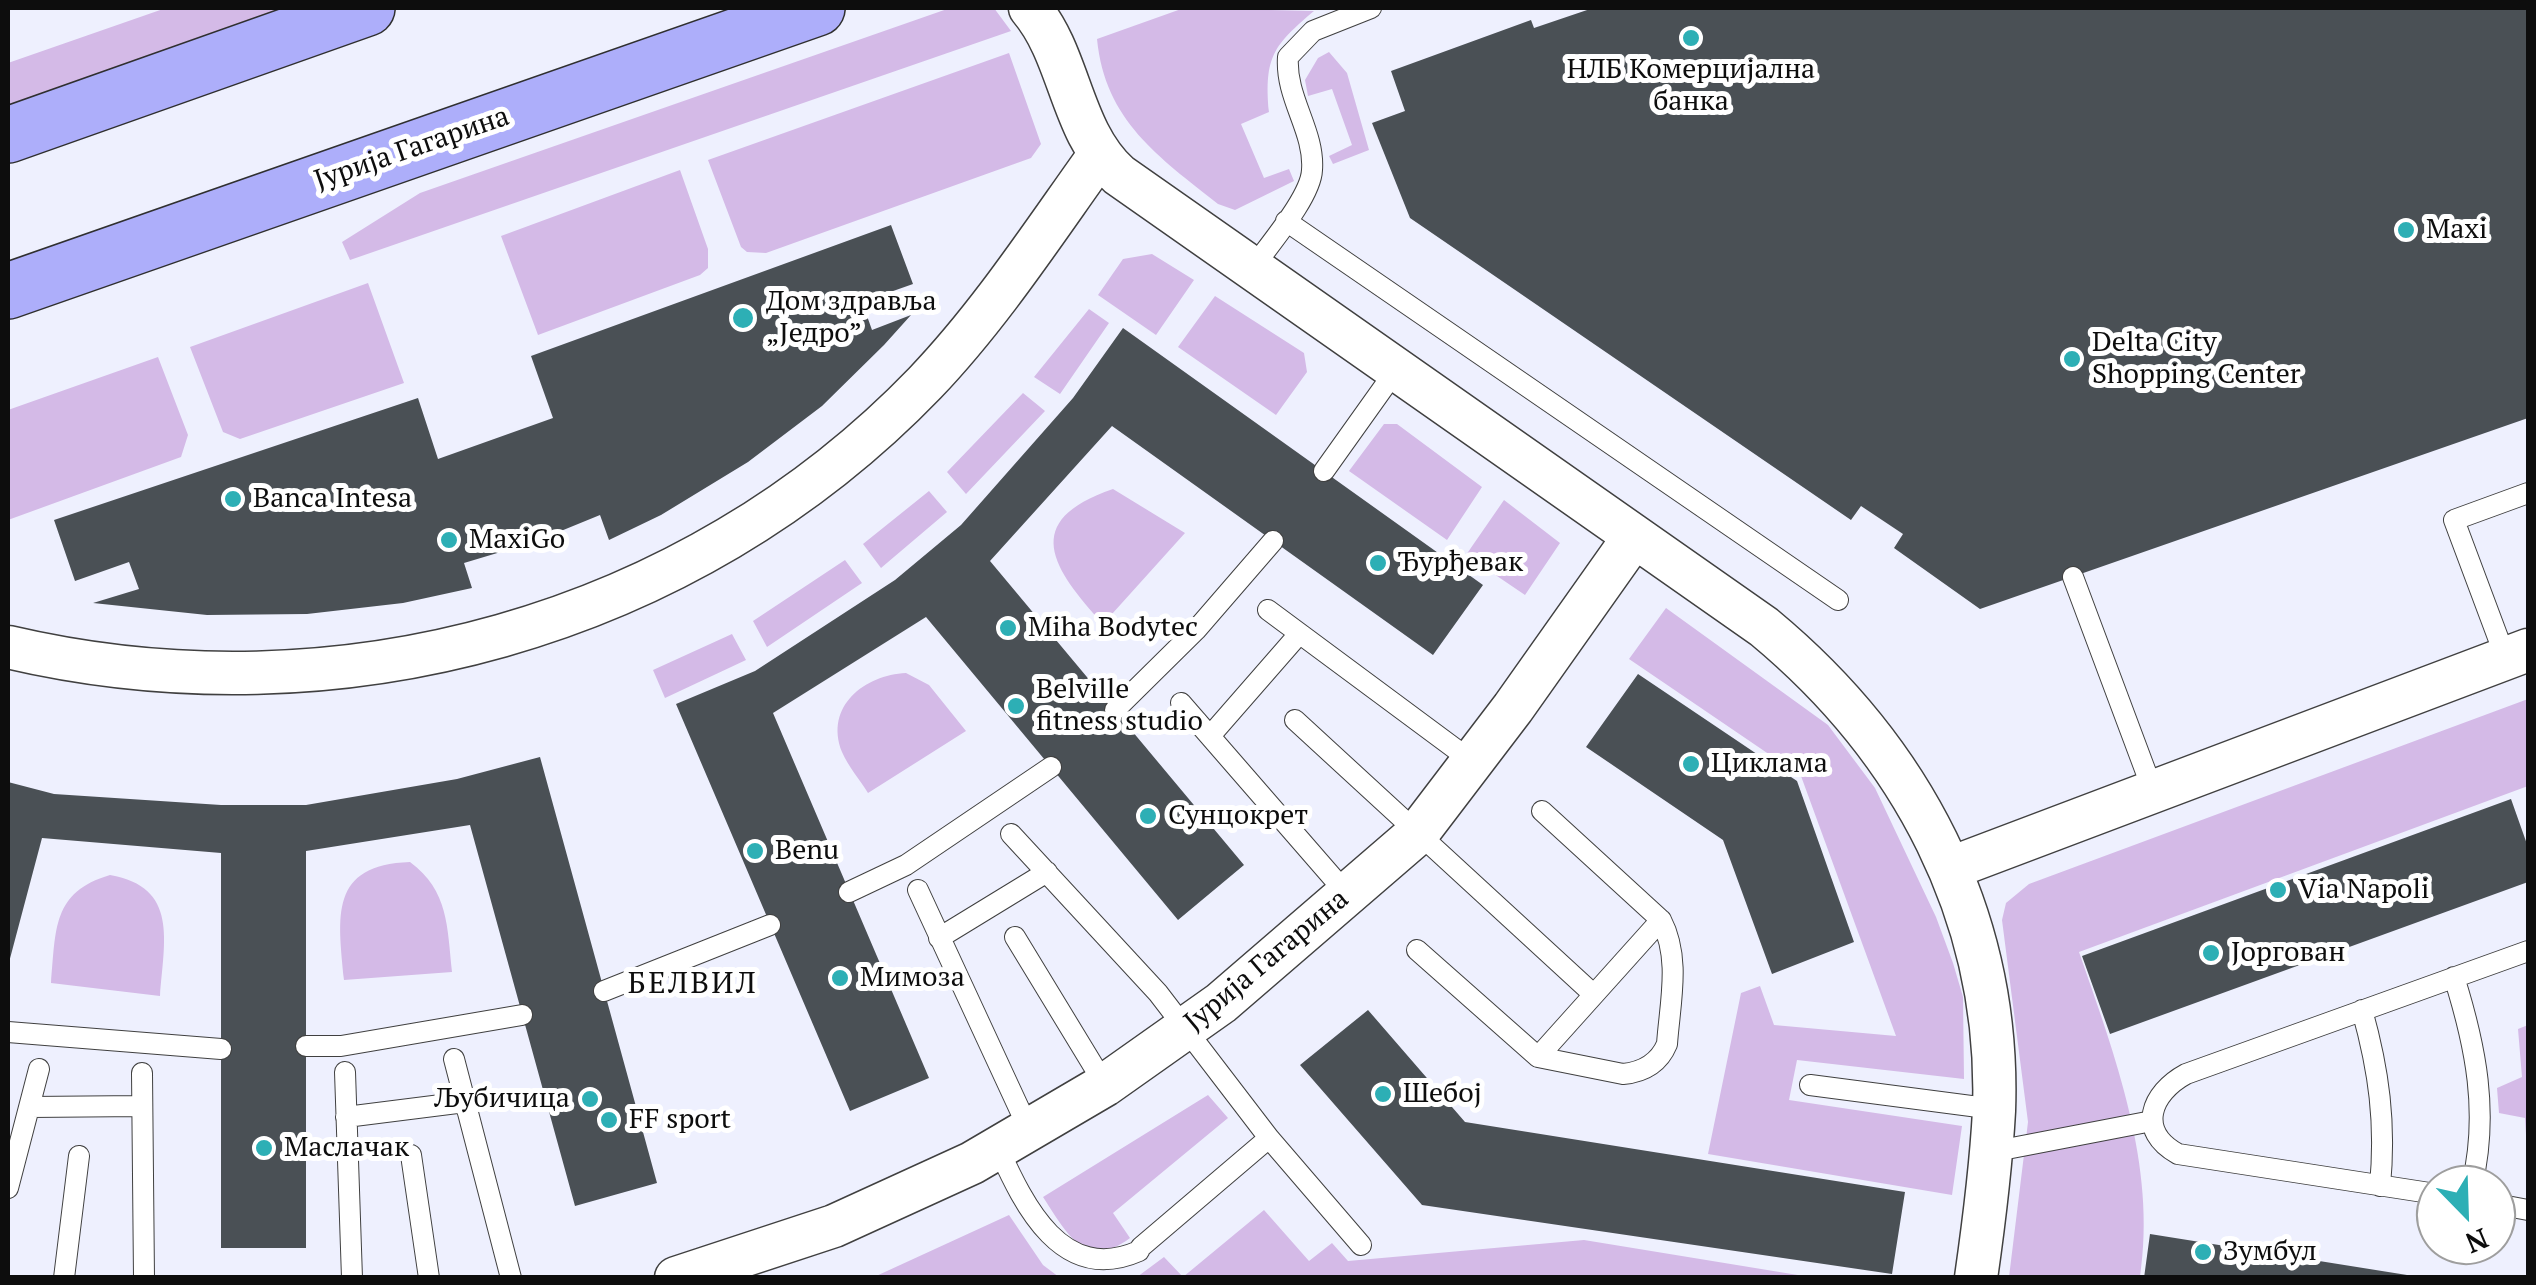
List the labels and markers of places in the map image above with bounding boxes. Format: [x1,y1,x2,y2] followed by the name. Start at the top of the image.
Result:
[1680,27,1702,49] marker: НЛБ Комерцијална банка
[1567,53,1815,119] place label: НЛБ Комерцијална банка
[2426,213,2487,247] place label: Maxi
[2395,219,2417,241] marker: Maxi
[766,285,937,351] place label: Дом здравља „Једро”
[730,305,756,331] marker: Дом здравља „Једро”
[2092,326,2301,392] place label: Delta City Shopping Center
[2061,348,2083,370] marker: Delta City Shopping Center
[253,482,412,516] place label: Banca Intesa
[222,488,244,510] marker: Banca Intesa
[469,523,565,557] place label: MaxiGo
[438,529,460,551] marker: MaxiGo
[1398,546,1523,580] place label: Ђурђевак
[1367,552,1389,574] marker: Ђурђевак
[1028,611,1198,645] place label: Miha Bodytec
[997,617,1019,639] marker: Miha Bodytec
[1036,673,1203,739] place label: Belville fitness studio
[1005,695,1027,717] marker: Belville fitness studio
[1711,747,1828,781] place label: Циклама
[1680,753,1702,775] marker: Циклама
[1168,799,1308,833] place label: Сунцокрет
[1137,805,1159,827] marker: Сунцокрет
[775,834,839,868] place label: Benu
[744,840,766,862] marker: Benu
[2298,873,2429,907] place label: Via Napoli
[2267,879,2289,901] marker: Via Napoli
[2231,936,2345,970] place label: Јоргован
[2200,942,2222,964] marker: Јоргован
[860,961,965,995] place label: Мимоза
[829,967,851,989] marker: Мимоза
[1403,1077,1482,1111] place label: Шебој
[434,1082,570,1116] place label: Љубичица
[1372,1083,1394,1105] marker: Шебој
[579,1088,601,1110] marker: Љубичица
[629,1103,731,1137] place label: FF sport
[598,1109,620,1131] marker: FF sport
[284,1131,409,1165] place label: Маслачак
[253,1137,275,1159] marker: Маслачак
[2223,1235,2317,1269] place label: Зумбул
[2192,1241,2214,1263] marker: Зумбул

